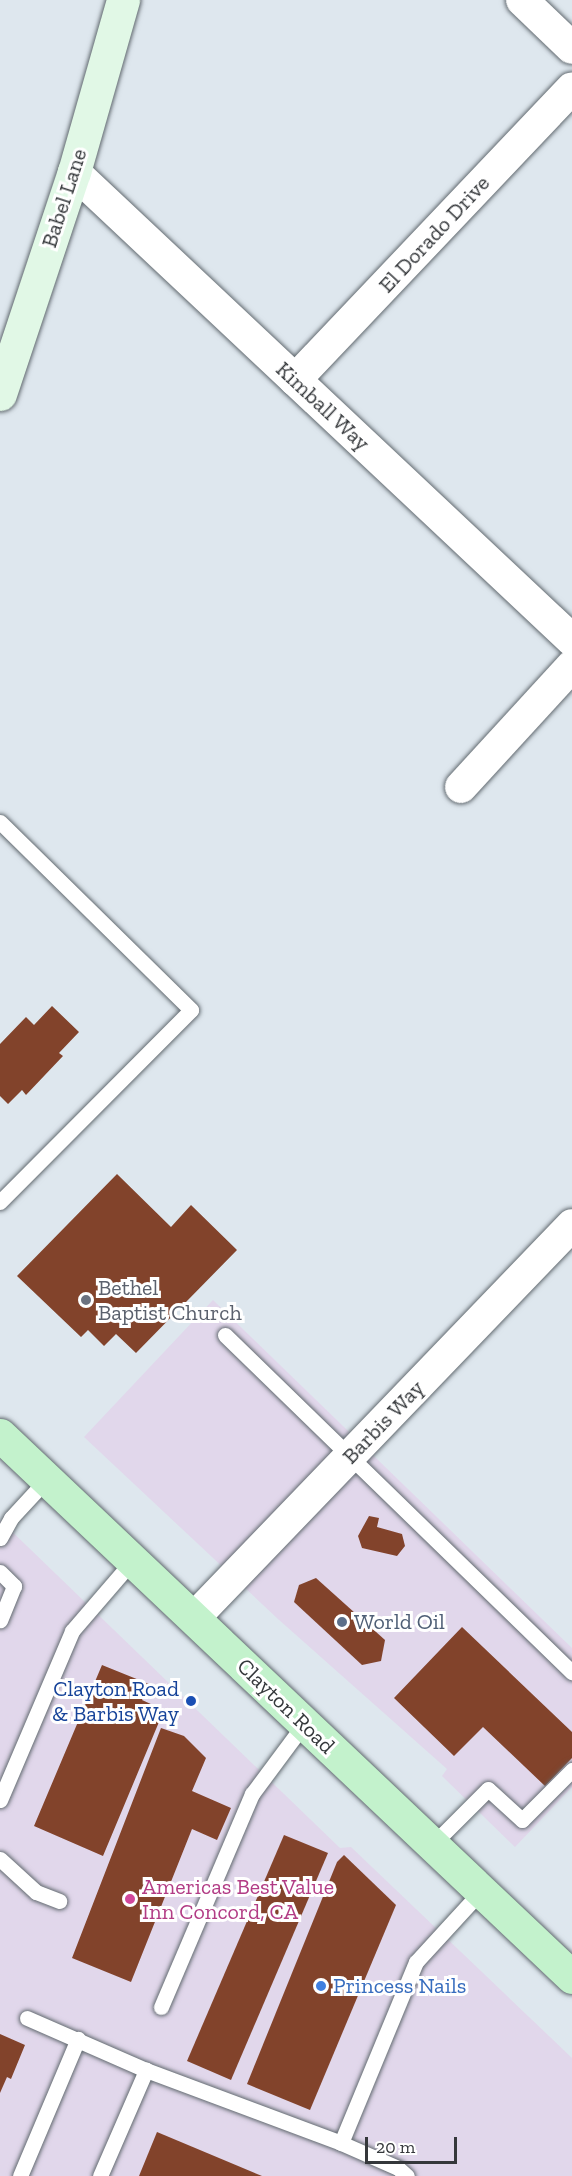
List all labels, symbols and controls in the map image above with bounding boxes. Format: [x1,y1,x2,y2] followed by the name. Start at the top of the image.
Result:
[36,145,92,251] street label: Babel Lane
[373,170,495,298] street label: El Dorado Drive
[270,356,376,456] street label: Kimball Way
[98,1274,242,1326] place label: Bethel Baptist Church
[79,1293,93,1307] marker: Bethel Baptist Church
[336,1374,430,1470] street label: Barbis Way
[354,1609,445,1635] place label: World Oil
[335,1615,349,1629] marker: World Oil
[232,1653,340,1759] street label: Clayton Road
[51,1675,179,1726] place label: Clayton Road & Barbis Way
[184,1694,198,1708] marker: Clayton Road & Barbis Way
[142,1873,335,1924] place label: Americas Best Value Inn Concord, CA
[123,1892,137,1906] marker: Americas Best Value Inn Concord, CA
[333,1973,466,1999] place label: Princess Nails
[314,1979,328,1993] marker: Princess Nails
[368,2125,460,2163] scale bar
[376,2136,415,2158] text: 20 m

